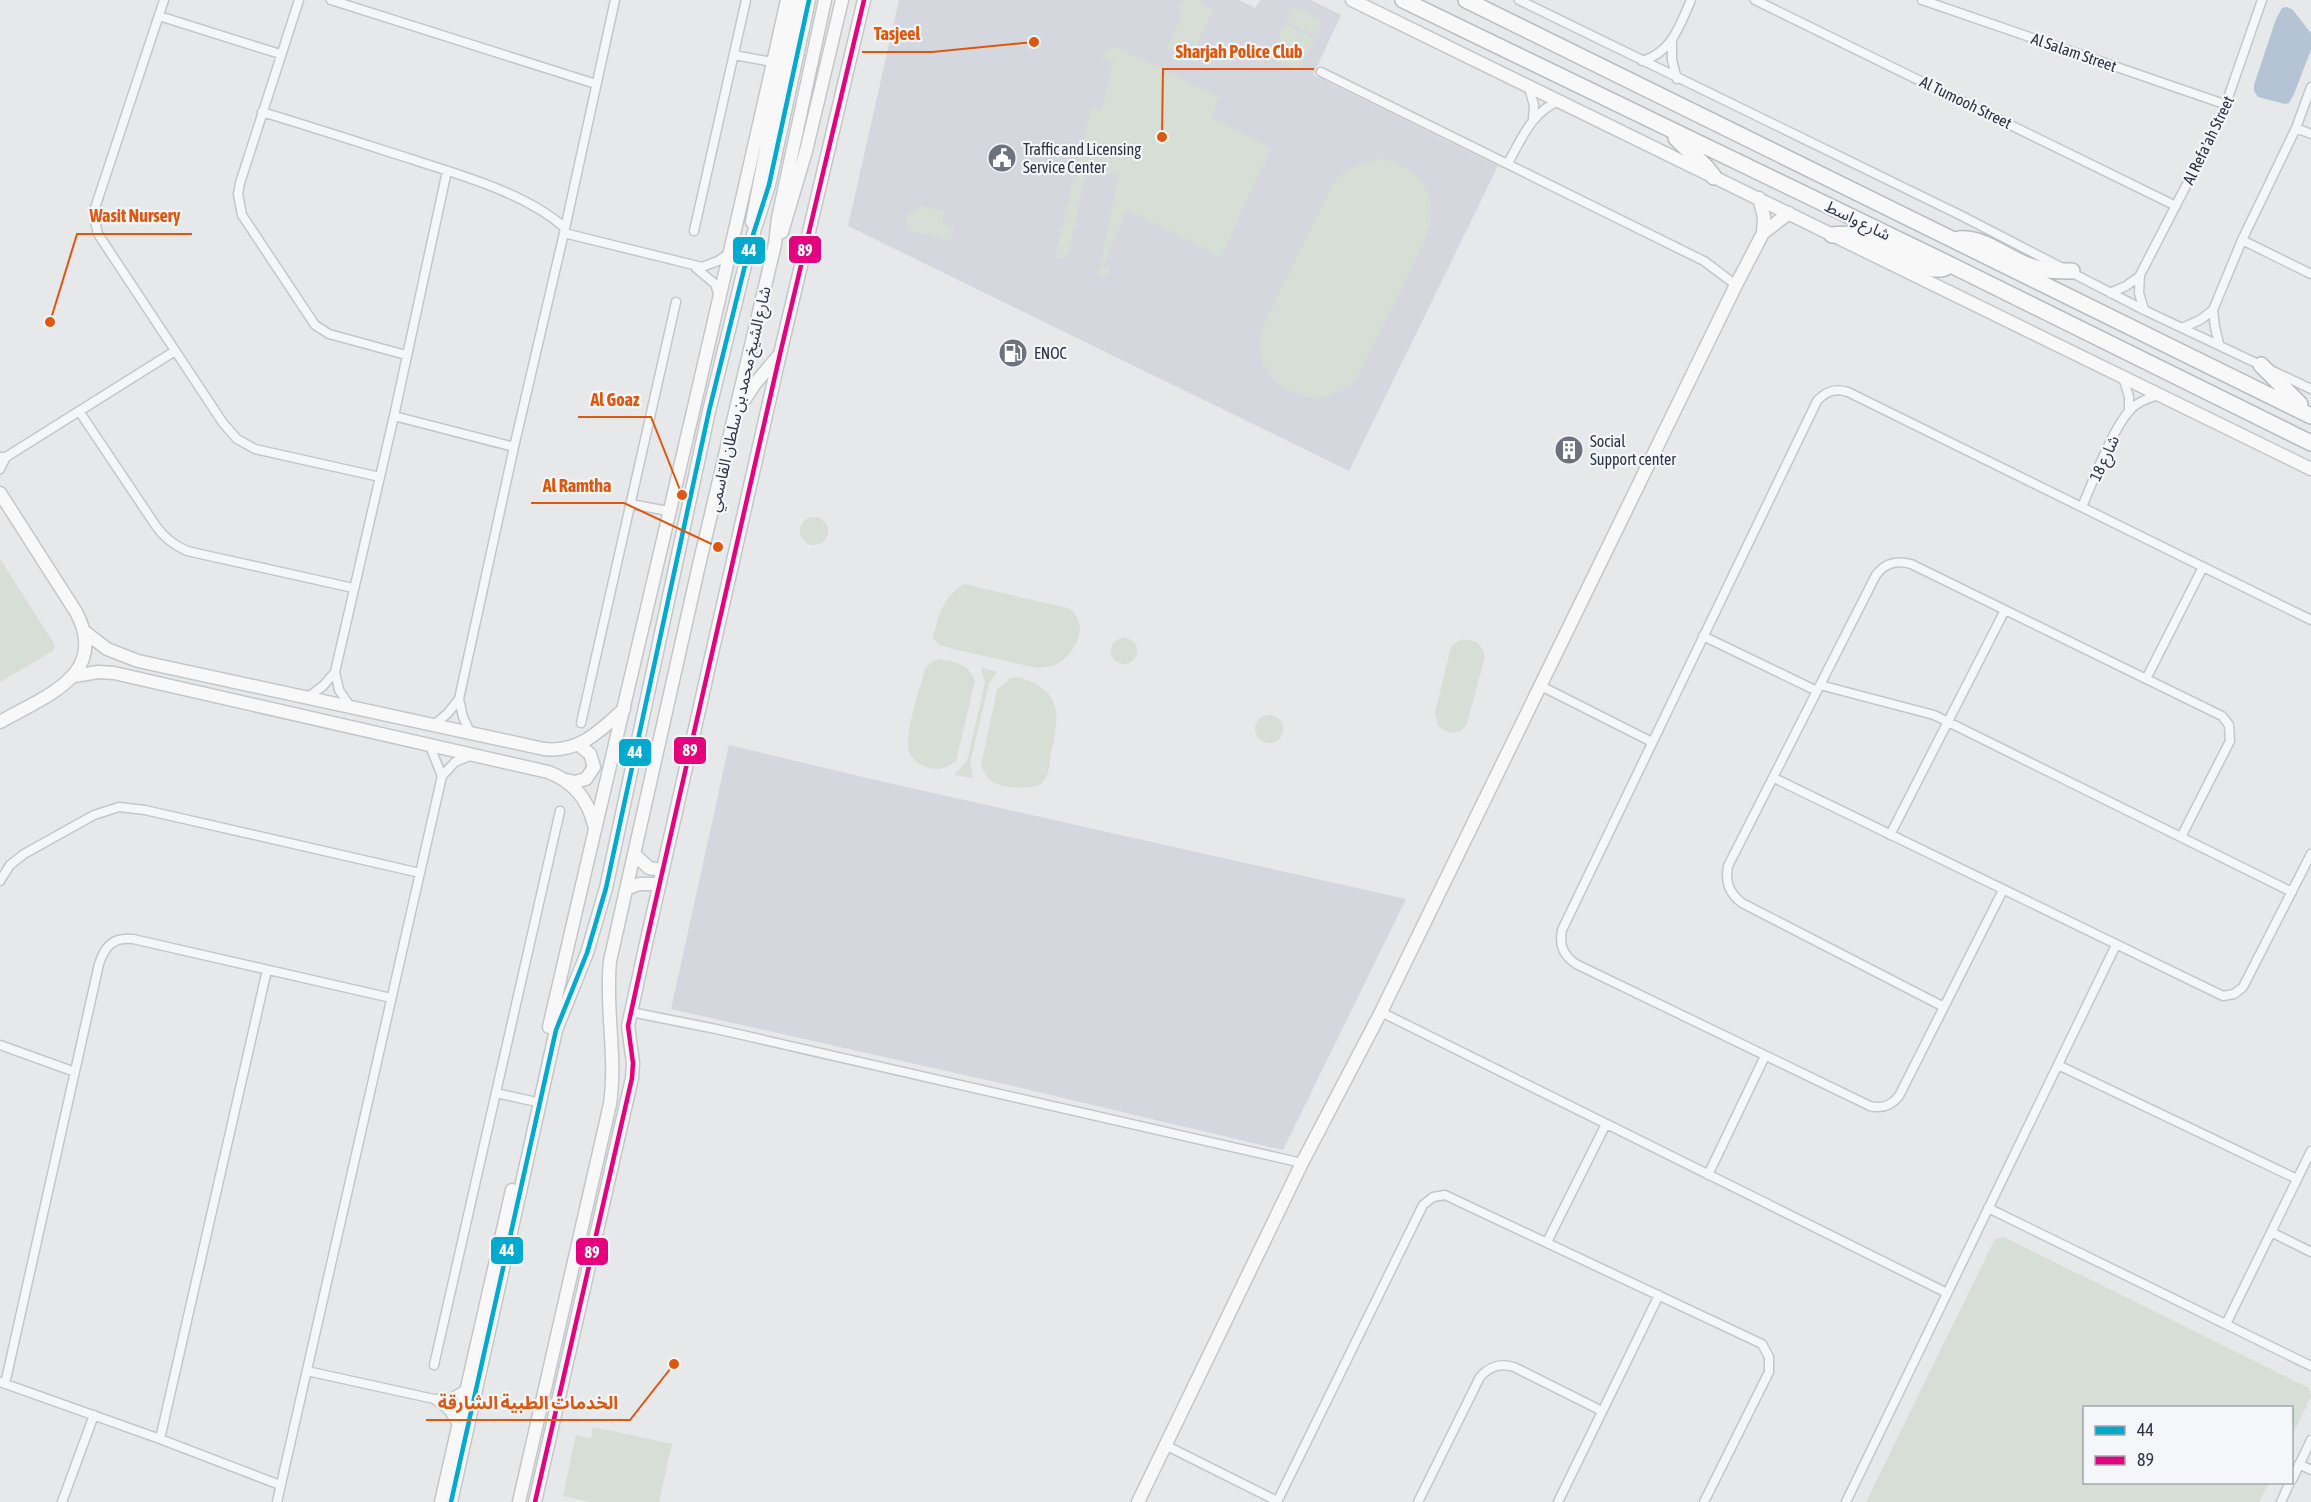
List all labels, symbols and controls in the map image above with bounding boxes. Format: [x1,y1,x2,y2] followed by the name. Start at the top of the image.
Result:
[862,16,932,52] callout: Tasjeel
[874,23,920,44] text: Tasjeel
[2029,29,2119,75] street label: Al Salam Street
[1163,33,1314,69] callout: Sharjah Police Club
[1175,41,1303,62] text: Sharjah Police Club
[1917,72,2015,132] street label: Al Tumooh Street
[2179,92,2237,187] street label: Al Refa'ah Street
[1023,140,1141,176] place label: Traffic and Licensing Service Center
[986,142,1018,174] public building icon: Traffic and Licensing Service Center
[1821,197,1893,247] street label: شارع واسط
[77,198,192,234] callout: Wasit Nursery
[89,205,181,226] text: Wasit Nursery
[788,235,822,264] line badge: 89
[732,236,766,265] line badge: 44
[740,241,757,259] text: 44
[797,241,813,259] text: 89
[704,285,778,514] street label: شارع الشيخ محمد بن سلطان القاسمي
[997,337,1029,369] fuel station icon: ENOC
[1034,344,1067,362] place label: ENOC
[578,381,651,417] callout: Al Goaz
[590,389,640,410] text: Al Goaz
[1590,432,1676,469] place label: Social Support center
[2086,432,2126,485] street label: شارع 18
[1553,434,1585,466] building icon: Social Support center
[531,467,624,503] callout: Al Ramtha
[542,475,611,496] text: Al Ramtha
[673,736,707,765] line badge: 89
[618,738,652,767] line badge: 44
[682,741,698,759] text: 89
[626,743,643,761] text: 44
[490,1236,524,1265] line badge: 44
[575,1237,609,1266] line badge: 89
[498,1241,515,1259] text: 44
[584,1243,600,1261] text: 89
[426,1384,630,1420] callout: الخدمات الطبية الشارقة
[438,1392,618,1414] text: الخدمات الطبية الشارقة
[2083,1406,2293,1484] legend
[2137,1419,2154,1440] text: 44
[2137,1449,2154,1470] text: 89

